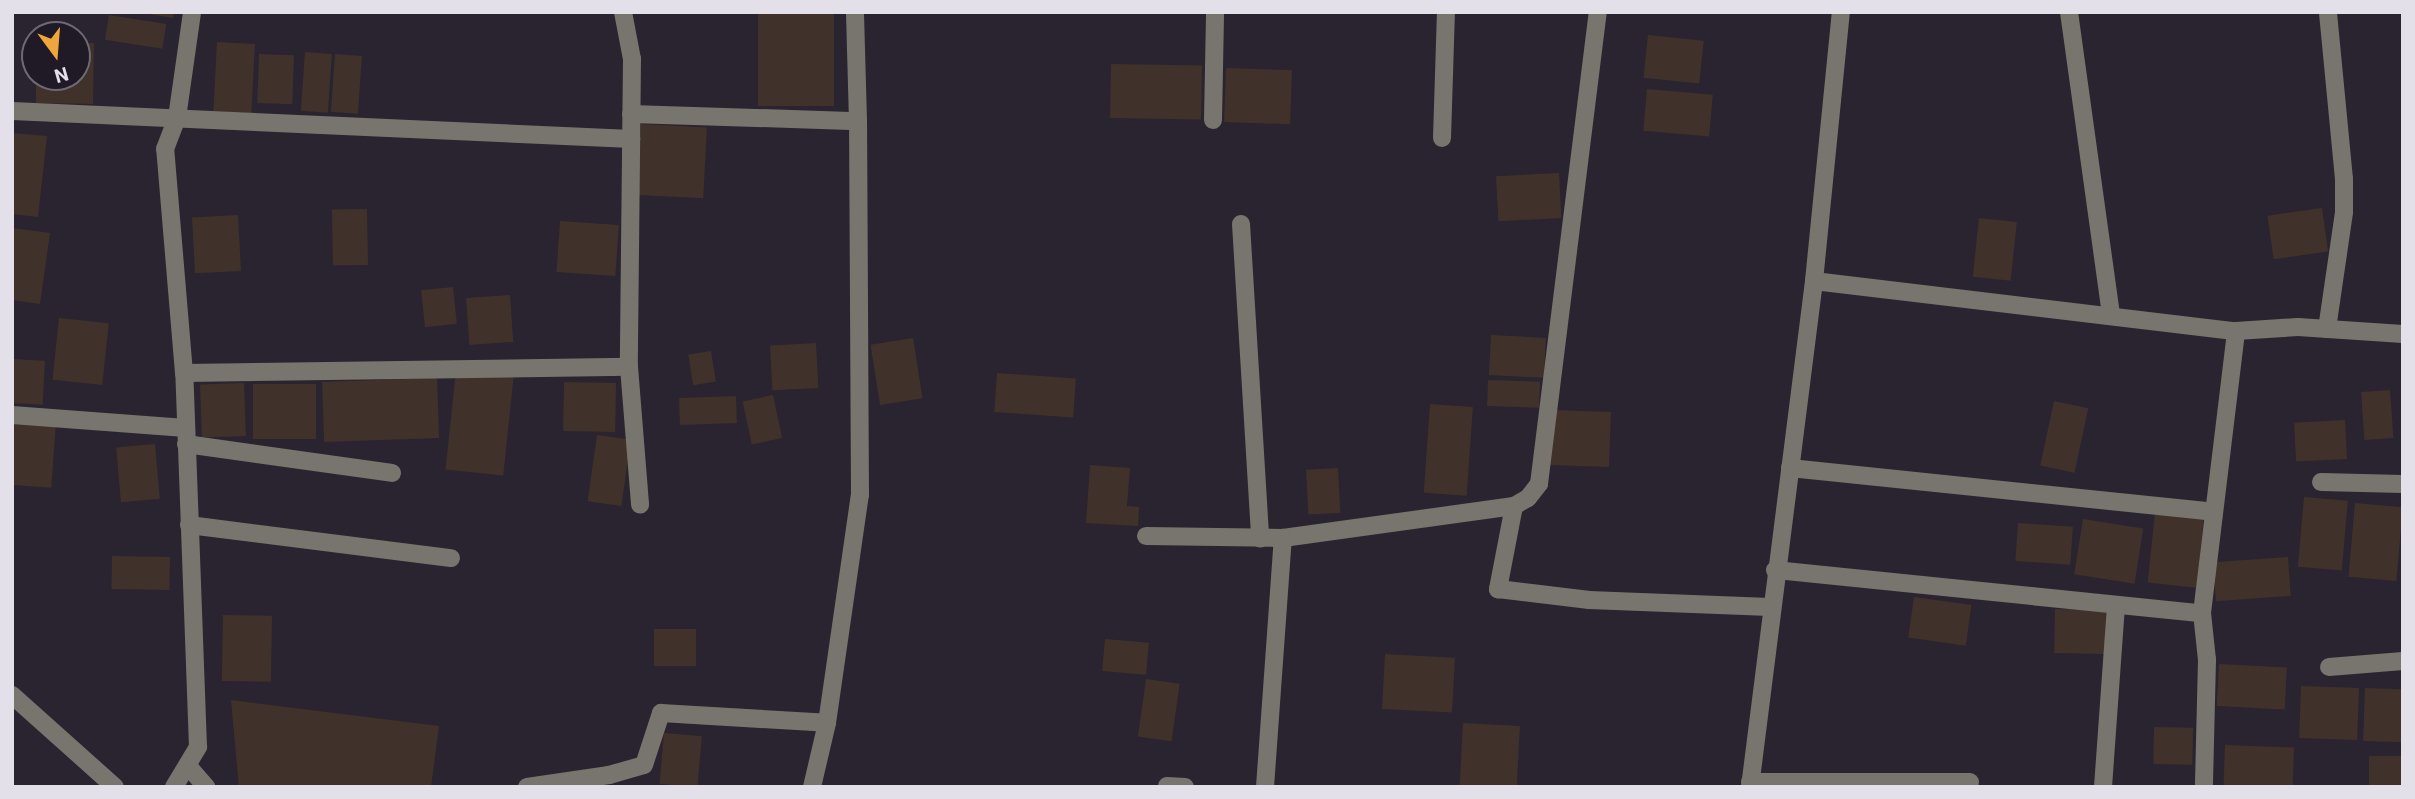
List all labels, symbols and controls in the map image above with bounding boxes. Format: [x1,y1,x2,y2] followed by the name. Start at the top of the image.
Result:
[21,21,91,91] north arrow
[52,62,71,88] text: N

